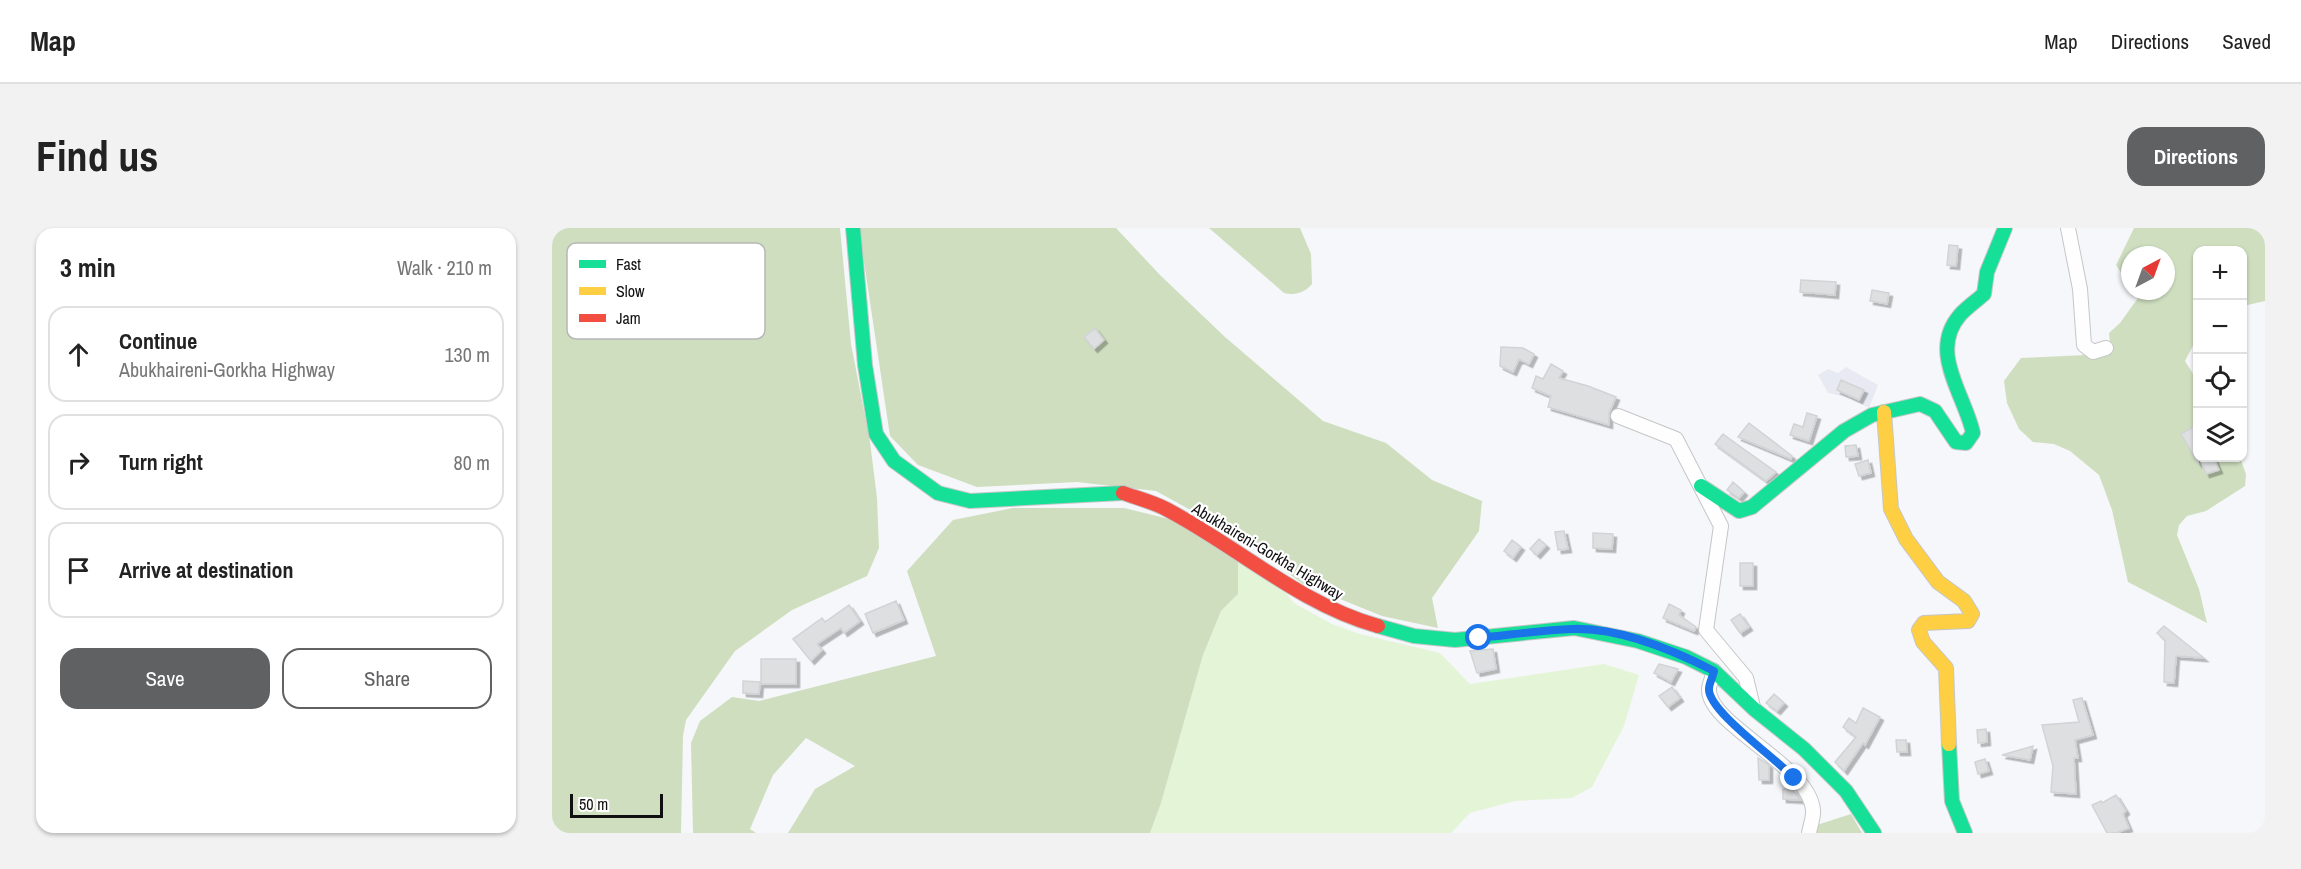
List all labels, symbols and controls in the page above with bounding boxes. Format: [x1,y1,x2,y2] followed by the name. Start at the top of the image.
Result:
[30,22,76,60] text: Map
[2044,27,2078,56] text: Map
[2111,27,2189,56] text: Directions
[2222,27,2271,56] text: Saved
[2127,127,2265,186] button: Directions
[36,128,158,184] text: Find us
[567,243,765,339] legend
[2121,246,2175,300] north arrow
[2193,246,2247,462] map controls
[2193,246,2247,300] button: +
[60,250,116,285] text: 3 min
[616,253,641,275] text: Fast
[397,254,492,281] text: Walk · 210 m
[616,280,645,302] text: Slow
[2193,300,2247,354] button: −
[616,307,641,329] text: Jam
[119,326,197,356] text: Continue
[62,338,95,371] icon: ahead
[444,341,490,368] text: 130 m
[2193,354,2247,408] button: locate
[119,356,335,383] text: Abukhaireni-Gorkha Highway
[2193,408,2247,462] button: layers
[62,446,95,479] icon: right
[119,447,203,477] text: Turn right
[454,449,490,476] text: 80 m
[1187,497,1348,605] street label: Abukhaireni-Gorkha Highway
[62,554,95,587] icon: arrive
[119,555,293,585] text: Arrive at destination
[1465,624,1491,650] route start
[60,648,270,709] button: Save
[282,648,492,709] button: Share
[1780,764,1806,790] route end
[570,791,663,818] scale bar
[579,793,608,815] text: 50 m

